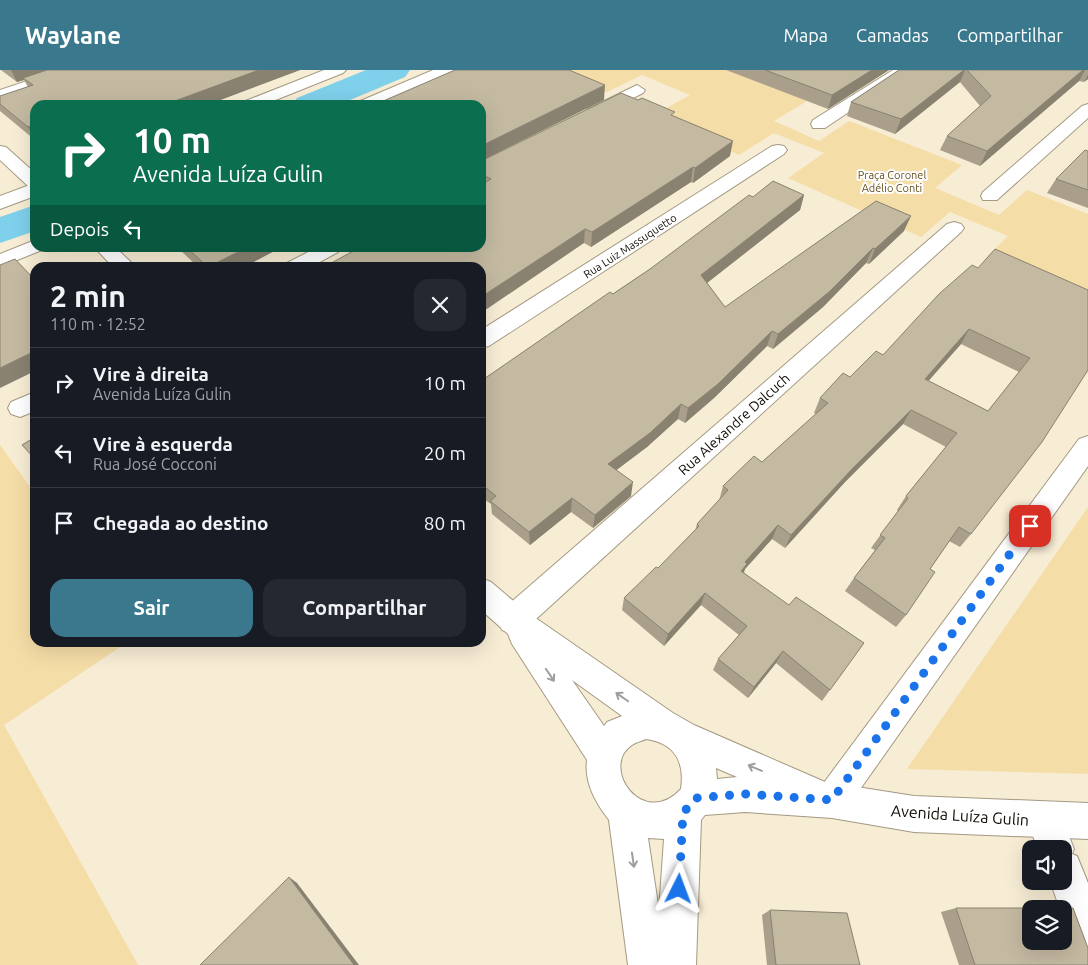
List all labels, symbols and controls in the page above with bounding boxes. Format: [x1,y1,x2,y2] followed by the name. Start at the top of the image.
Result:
[25,22,121,49] text: Waylane
[783,25,828,45] text: Mapa
[856,25,929,45] text: Camadas
[957,25,1063,45] text: Compartilhar
[50,120,115,185] icon: right
[133,120,211,160] text: 10 m
[133,161,323,186] text: Avenida Luíza Gulin
[858,169,926,194] park label: Praça Coronel Adélio Conti
[581,211,679,281] street label: Rua Luiz Massuquetto
[119,215,147,243] icon: left
[50,218,109,240] text: Depois
[50,279,126,313] text: 2 min
[414,279,466,331] button: close
[50,315,146,333] text: 110 m · 12:52
[93,363,209,385] text: Vire à direita
[50,369,78,397] icon: right
[675,370,793,478] street label: Rua Alexandre Dalcuch
[424,372,466,394] text: 10 m
[93,385,231,403] text: Avenida Luíza Gulin
[93,433,233,455] text: Vire à esquerda
[50,439,78,467] icon: left
[424,442,466,464] text: 20 m
[93,455,217,473] text: Rua José Cocconi
[1009,505,1051,547] pin
[50,509,78,537] icon: arrive
[93,512,269,534] text: Chegada ao destino
[424,512,466,534] text: 80 m
[1016,512,1044,540] icon: arrive
[50,579,253,637] button: Sair
[263,579,466,637] button: Compartilhar
[545,668,555,682] one-way arrow
[615,692,629,702] one-way arrow
[748,762,763,772] one-way arrow
[890,801,1030,829] street label: Avenida Luíza Gulin
[1022,840,1072,950] map controls
[1022,840,1072,890] button: sound
[628,852,638,868] one-way arrow
[652,862,704,914] position arrow
[1022,900,1072,950] button: layers

